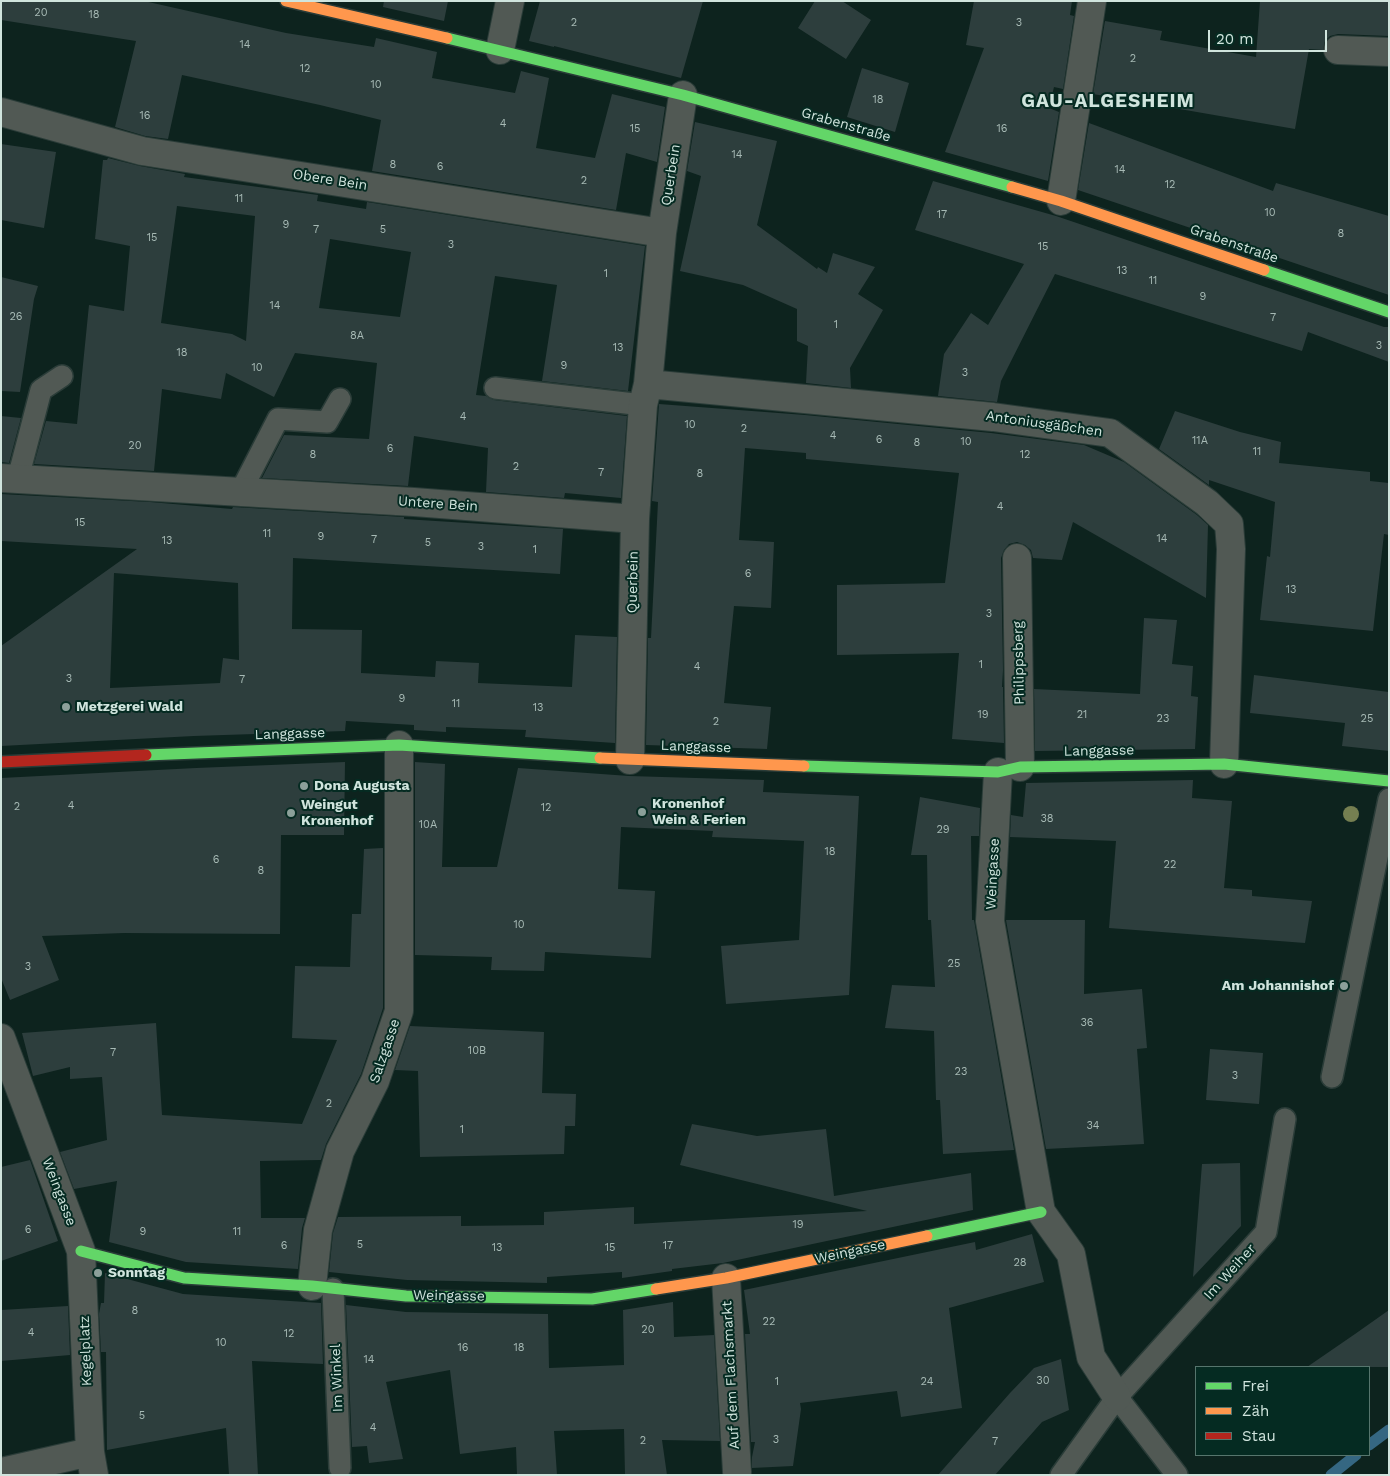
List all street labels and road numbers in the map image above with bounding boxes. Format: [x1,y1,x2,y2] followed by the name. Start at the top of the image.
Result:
[799,104,893,146] street label: Grabenstraße
[658,143,684,207] street label: Querbein
[292,166,368,194] street label: Obere Bein
[1188,221,1280,267] street label: Grabenstraße
[985,407,1103,441] street label: Antoniusgäßchen
[397,493,479,515] street label: Untere Bein
[624,551,642,613] street label: Querbein
[1010,621,1028,705] street label: Philippsberg
[254,724,326,744] street label: Langgasse
[660,737,732,757] street label: Langgasse
[1064,742,1134,760] street label: Langgasse
[983,838,1003,910] street label: Weingasse
[366,1017,404,1085] street label: Salzgasse
[38,1156,80,1228] street label: Weingasse
[813,1236,887,1268] street label: Weingasse
[1201,1241,1259,1303] street label: Im Weiher
[413,1287,485,1305] street label: Weingasse
[719,1300,743,1450] street label: Auf dem Flachsmarkt
[76,1315,96,1387] street label: Kegelplatz
[327,1344,347,1412] street label: Im Winkel

